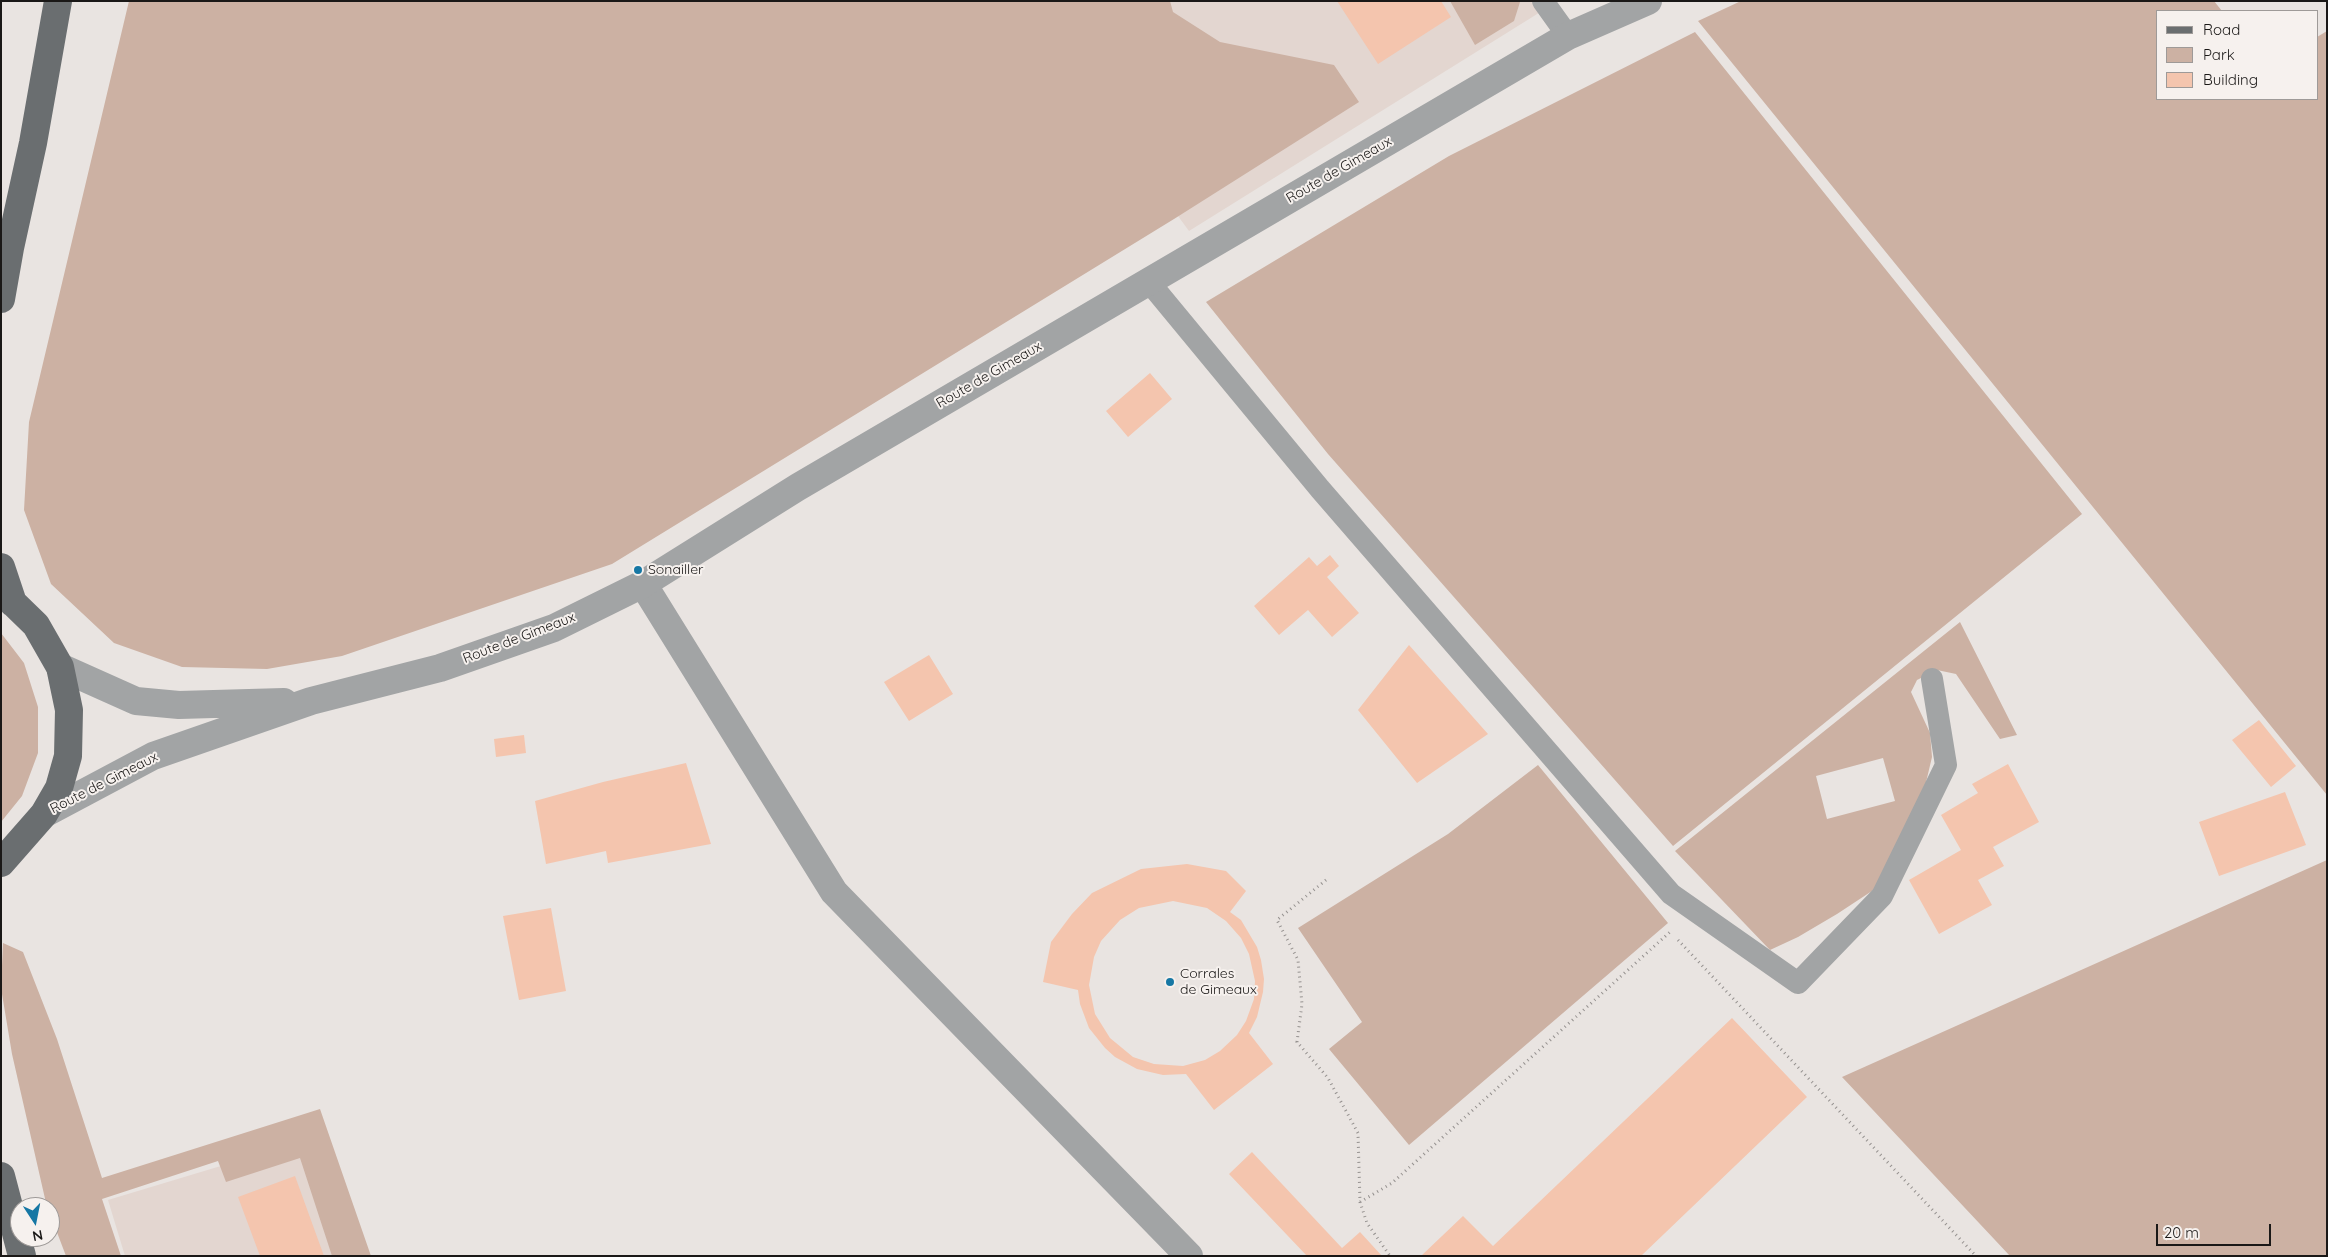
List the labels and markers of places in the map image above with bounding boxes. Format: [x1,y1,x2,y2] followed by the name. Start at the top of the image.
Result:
[648,562,703,578] place label: Sonailler
[632,564,644,576] marker: Sonailler
[1180,966,1257,999] place label: Corrales de Gimeaux
[1164,976,1176,988] marker: Corrales de Gimeaux

